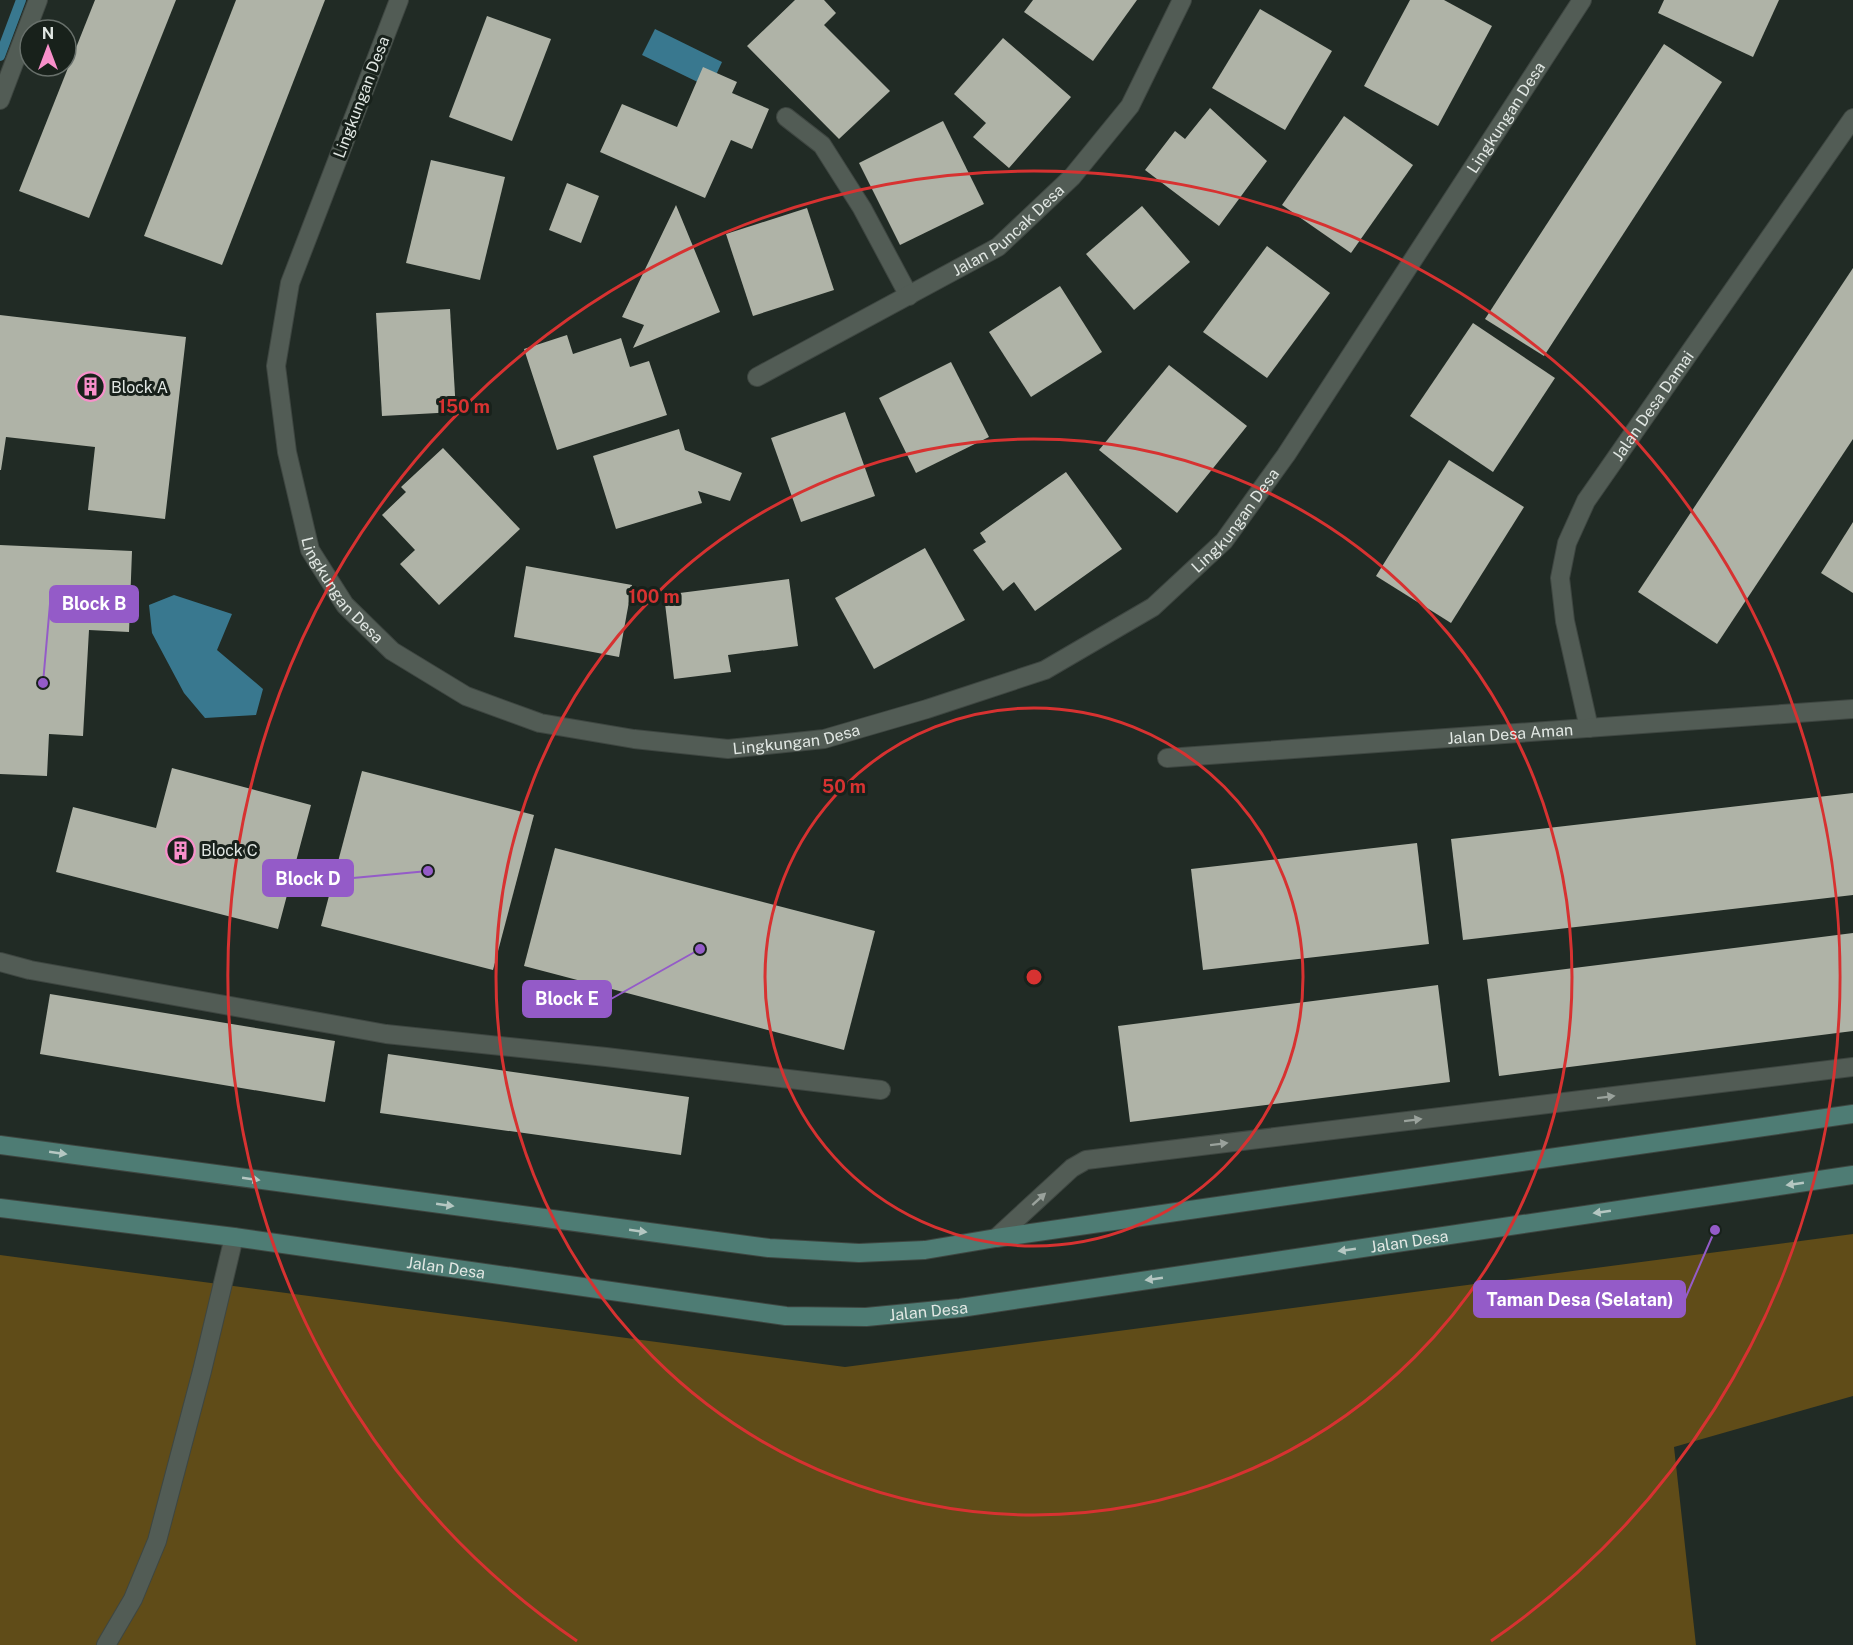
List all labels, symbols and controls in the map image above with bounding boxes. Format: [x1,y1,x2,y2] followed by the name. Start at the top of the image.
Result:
[18,18,78,78] north arrow
[42,24,54,43] text: N
[330,34,393,161] street label: Lingkungan Desa
[1463,58,1549,177] street label: Lingkungan Desa
[949,181,1068,280] street label: Jalan Puncak Desa
[1608,347,1698,464] street label: Jalan Desa Damai
[74,371,106,403] building icon: Block A
[111,378,168,397] place label: Block A
[438,396,490,417] text: 150 m
[1187,465,1283,577] street label: Lingkungan Desa
[297,535,387,647] street label: Lingkungan Desa
[50,586,138,622] callout: Block B
[628,586,680,607] text: 100 m
[62,593,126,614] text: Block B
[732,720,862,758] street label: Lingkungan Desa
[1447,720,1574,748] street label: Jalan Desa Aman
[822,776,866,797] text: 50 m
[164,834,196,866] building icon: Block C
[201,841,258,860] place label: Block C
[263,860,353,896] callout: Block D
[275,868,341,889] text: Block D
[1024,967,1044,987] centre of rings
[523,981,611,1017] callout: Block E
[535,988,599,1009] text: Block E
[1597,1092,1616,1102] one-way arrow
[1403,1116,1422,1125] one-way arrow
[1210,1139,1229,1149] one-way arrow
[49,1148,68,1158] one-way arrow
[242,1174,261,1183] one-way arrow
[1786,1179,1805,1188] one-way arrow
[1031,1193,1046,1206] one-way arrow
[435,1200,454,1209] one-way arrow
[1593,1208,1612,1217] one-way arrow
[628,1226,647,1235] one-way arrow
[1369,1226,1450,1257] street label: Jalan Desa
[1337,1246,1356,1255] one-way arrow
[406,1253,486,1283] street label: Jalan Desa
[1145,1274,1164,1283] one-way arrow
[1474,1281,1685,1317] callout: Taman Desa (Selatan)
[1486,1289,1674,1310] text: Taman Desa (Selatan)
[888,1298,969,1325] street label: Jalan Desa

